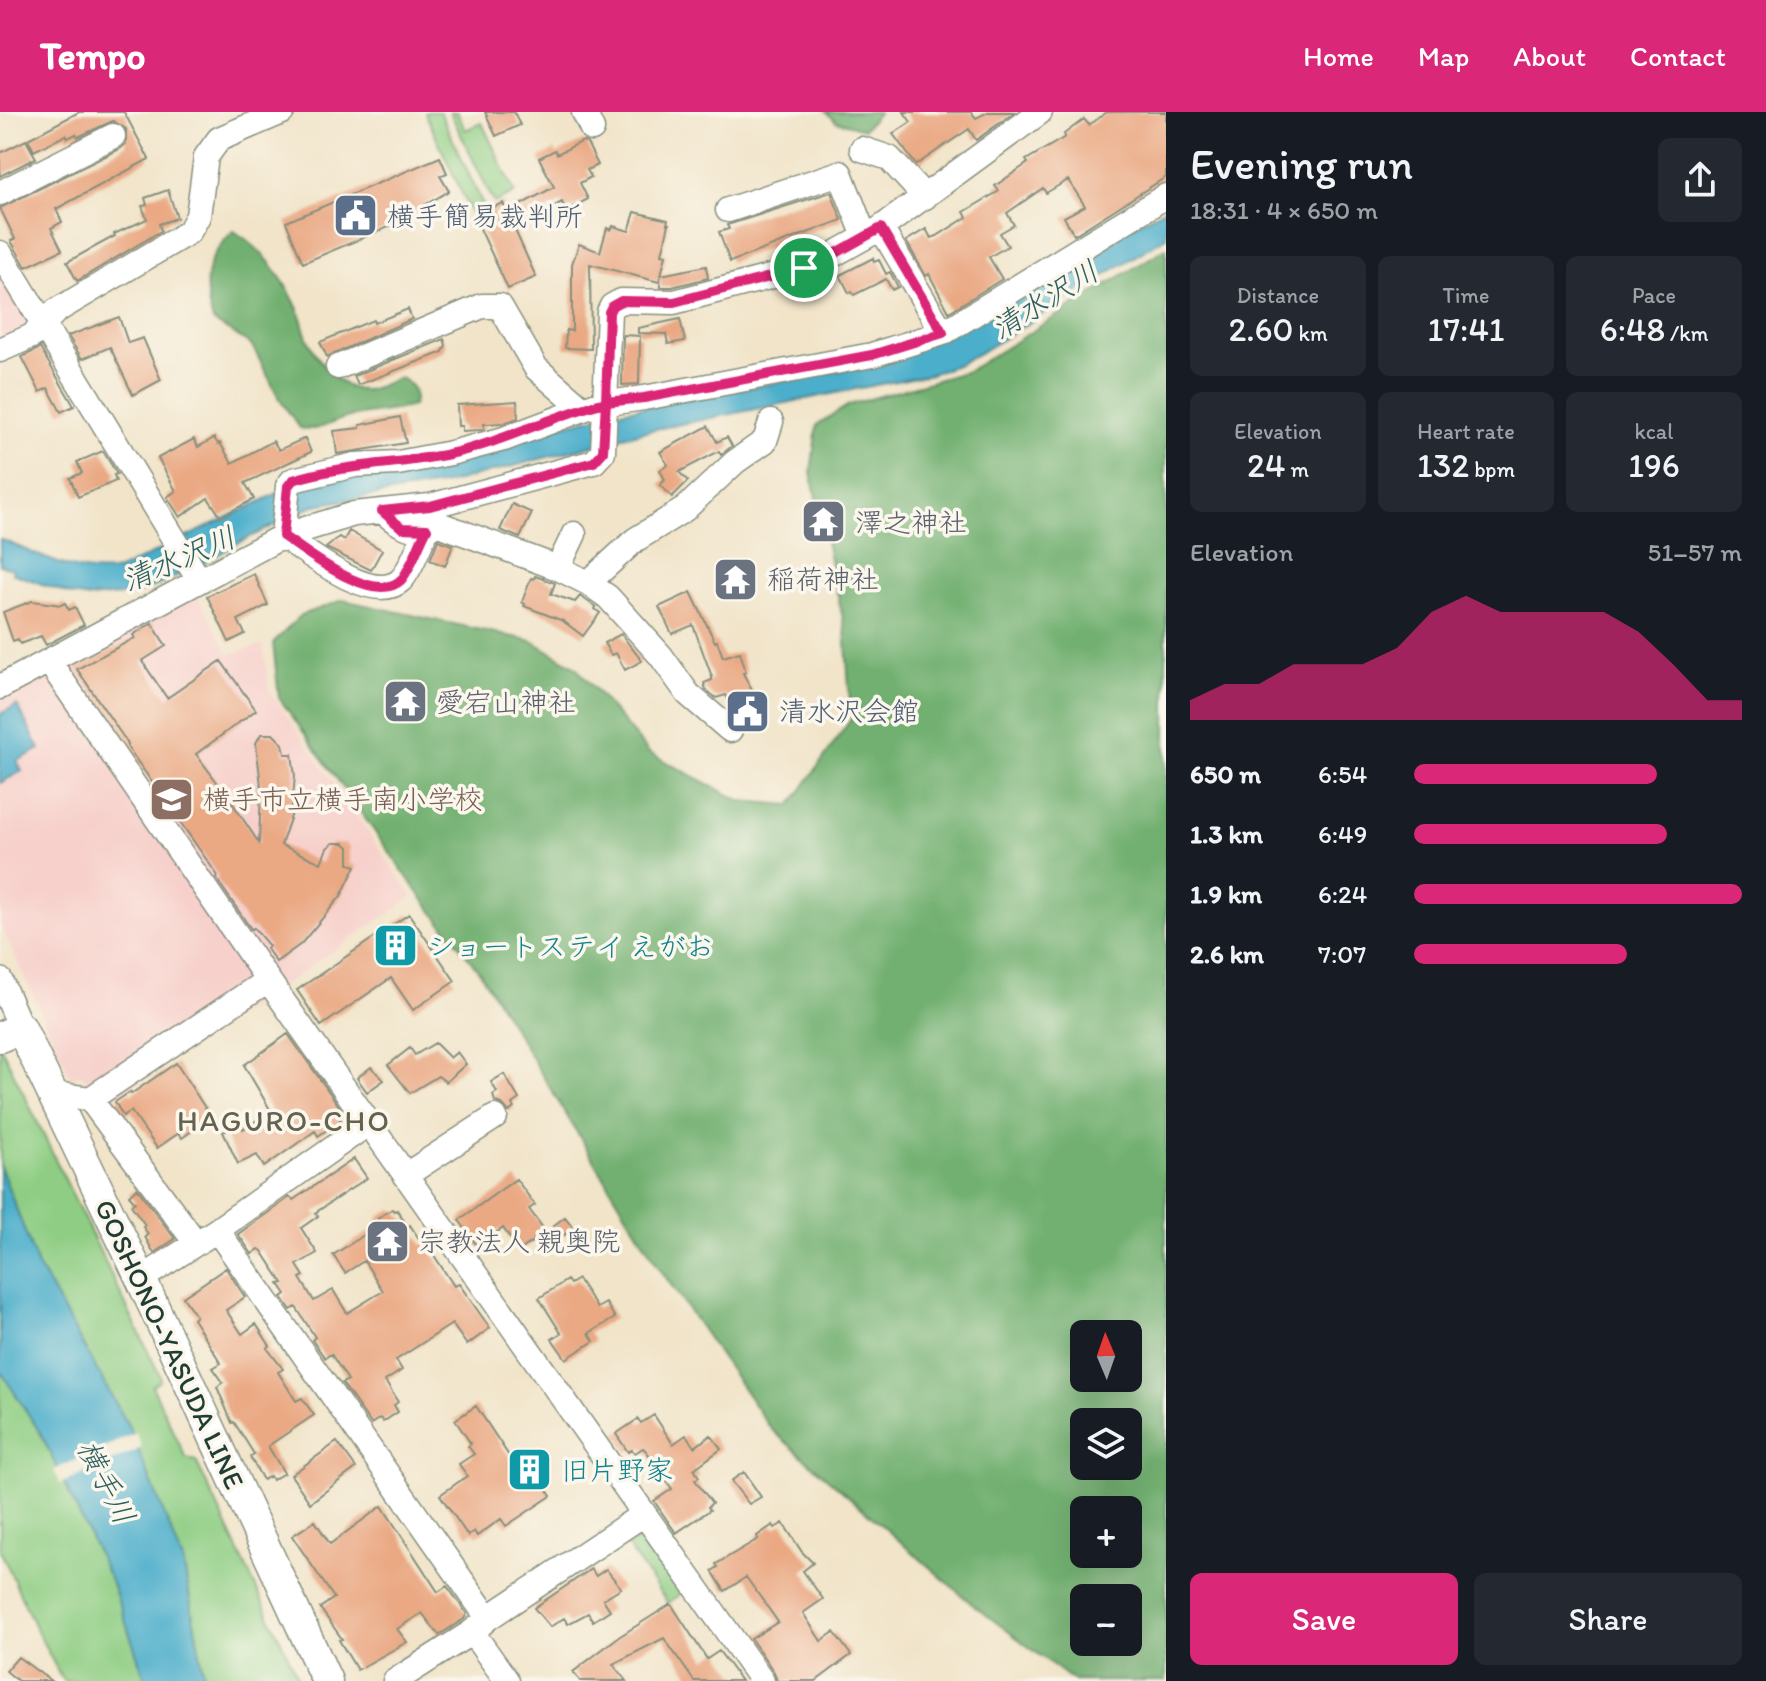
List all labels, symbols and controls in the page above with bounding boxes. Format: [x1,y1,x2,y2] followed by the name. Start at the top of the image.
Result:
[40,33,146,79] text: Tempo
[1303,39,1374,73] text: Home
[1418,39,1469,73] text: Map
[1513,39,1586,73] text: About
[1630,39,1726,73] text: Contact
[1190,137,1413,190] text: Evening run
[1658,138,1742,222] button: share
[332,192,380,240] public building icon: 横手簡易裁判所
[1190,194,1378,226] text: 18:31 · 4 × 650 m
[387,199,583,233] place label: 横手簡易裁判所
[770,234,838,302] pin
[782,246,826,290] icon: arrive
[984,252,1105,347] water label: 清水沢川
[1237,282,1319,309] text: Distance
[1443,282,1489,309] text: Time
[1632,282,1676,309] text: Pace
[1228,309,1294,350] text: 2.60
[1427,309,1505,350] text: 17:41
[1600,309,1665,350] text: 6:48
[1294,320,1328,347] text: km
[1665,320,1708,347] text: /km
[1234,418,1322,445] text: Elevation
[1417,418,1515,445] text: Heart rate
[1634,418,1674,445] text: kcal
[1247,445,1285,486] text: 24
[1417,445,1469,486] text: 132
[1628,445,1680,486] text: 196
[1285,456,1309,483] text: m
[1469,456,1515,483] text: bpm
[800,498,848,546] temple icon: 澤之神社
[855,505,967,539] place label: 澤之神社
[116,518,241,599] water label: 清水沢川
[1190,536,1293,568] text: Elevation
[1648,536,1742,568] text: 51–57 m
[712,555,760,603] temple icon: 稲荷神社
[767,562,879,596] place label: 稲荷神社
[381,678,429,726] temple icon: 愛宕山神社
[436,685,576,719] place label: 愛宕山神社
[724,687,772,735] public building icon: 清水沢会館
[779,694,919,728] place label: 清水沢会館
[1190,758,1261,790] text: 650 m
[1318,758,1367,790] text: 6:54
[148,775,196,823] school or university icon: 横手市立横手南小学校
[203,782,483,816] place label: 横手市立横手南小学校
[1190,818,1263,850] text: 1.3 km
[1318,818,1367,850] text: 6:49
[1190,878,1262,910] text: 1.9 km
[1318,878,1367,910] text: 6:24
[372,922,420,970] building icon: ショートステイ えがお
[427,929,714,963] place label: ショートステイ えがお
[1190,938,1264,970] text: 2.6 km
[1318,938,1366,970] text: 7:07
[177,1102,391,1139] district label: HAGURO-CHO
[88,1194,252,1494] street label: GOSHONO-YASUDA LINE
[363,1217,411,1265] temple icon: 宗教法人 親奥院
[418,1224,620,1258] place label: 宗教法人 親奥院
[1070,1320,1142,1392] north arrow
[1070,1320,1142,1656] map controls
[1070,1408,1142,1480] button: layers
[70,1433,143,1530] water label: 横手川
[506,1446,554,1494] building icon: 旧片野家
[561,1453,673,1487] place label: 旧片野家
[1070,1496,1142,1568] button: +
[1190,1573,1458,1665] button: Save
[1474,1573,1742,1665] button: Share
[1070,1584,1142,1656] button: −

